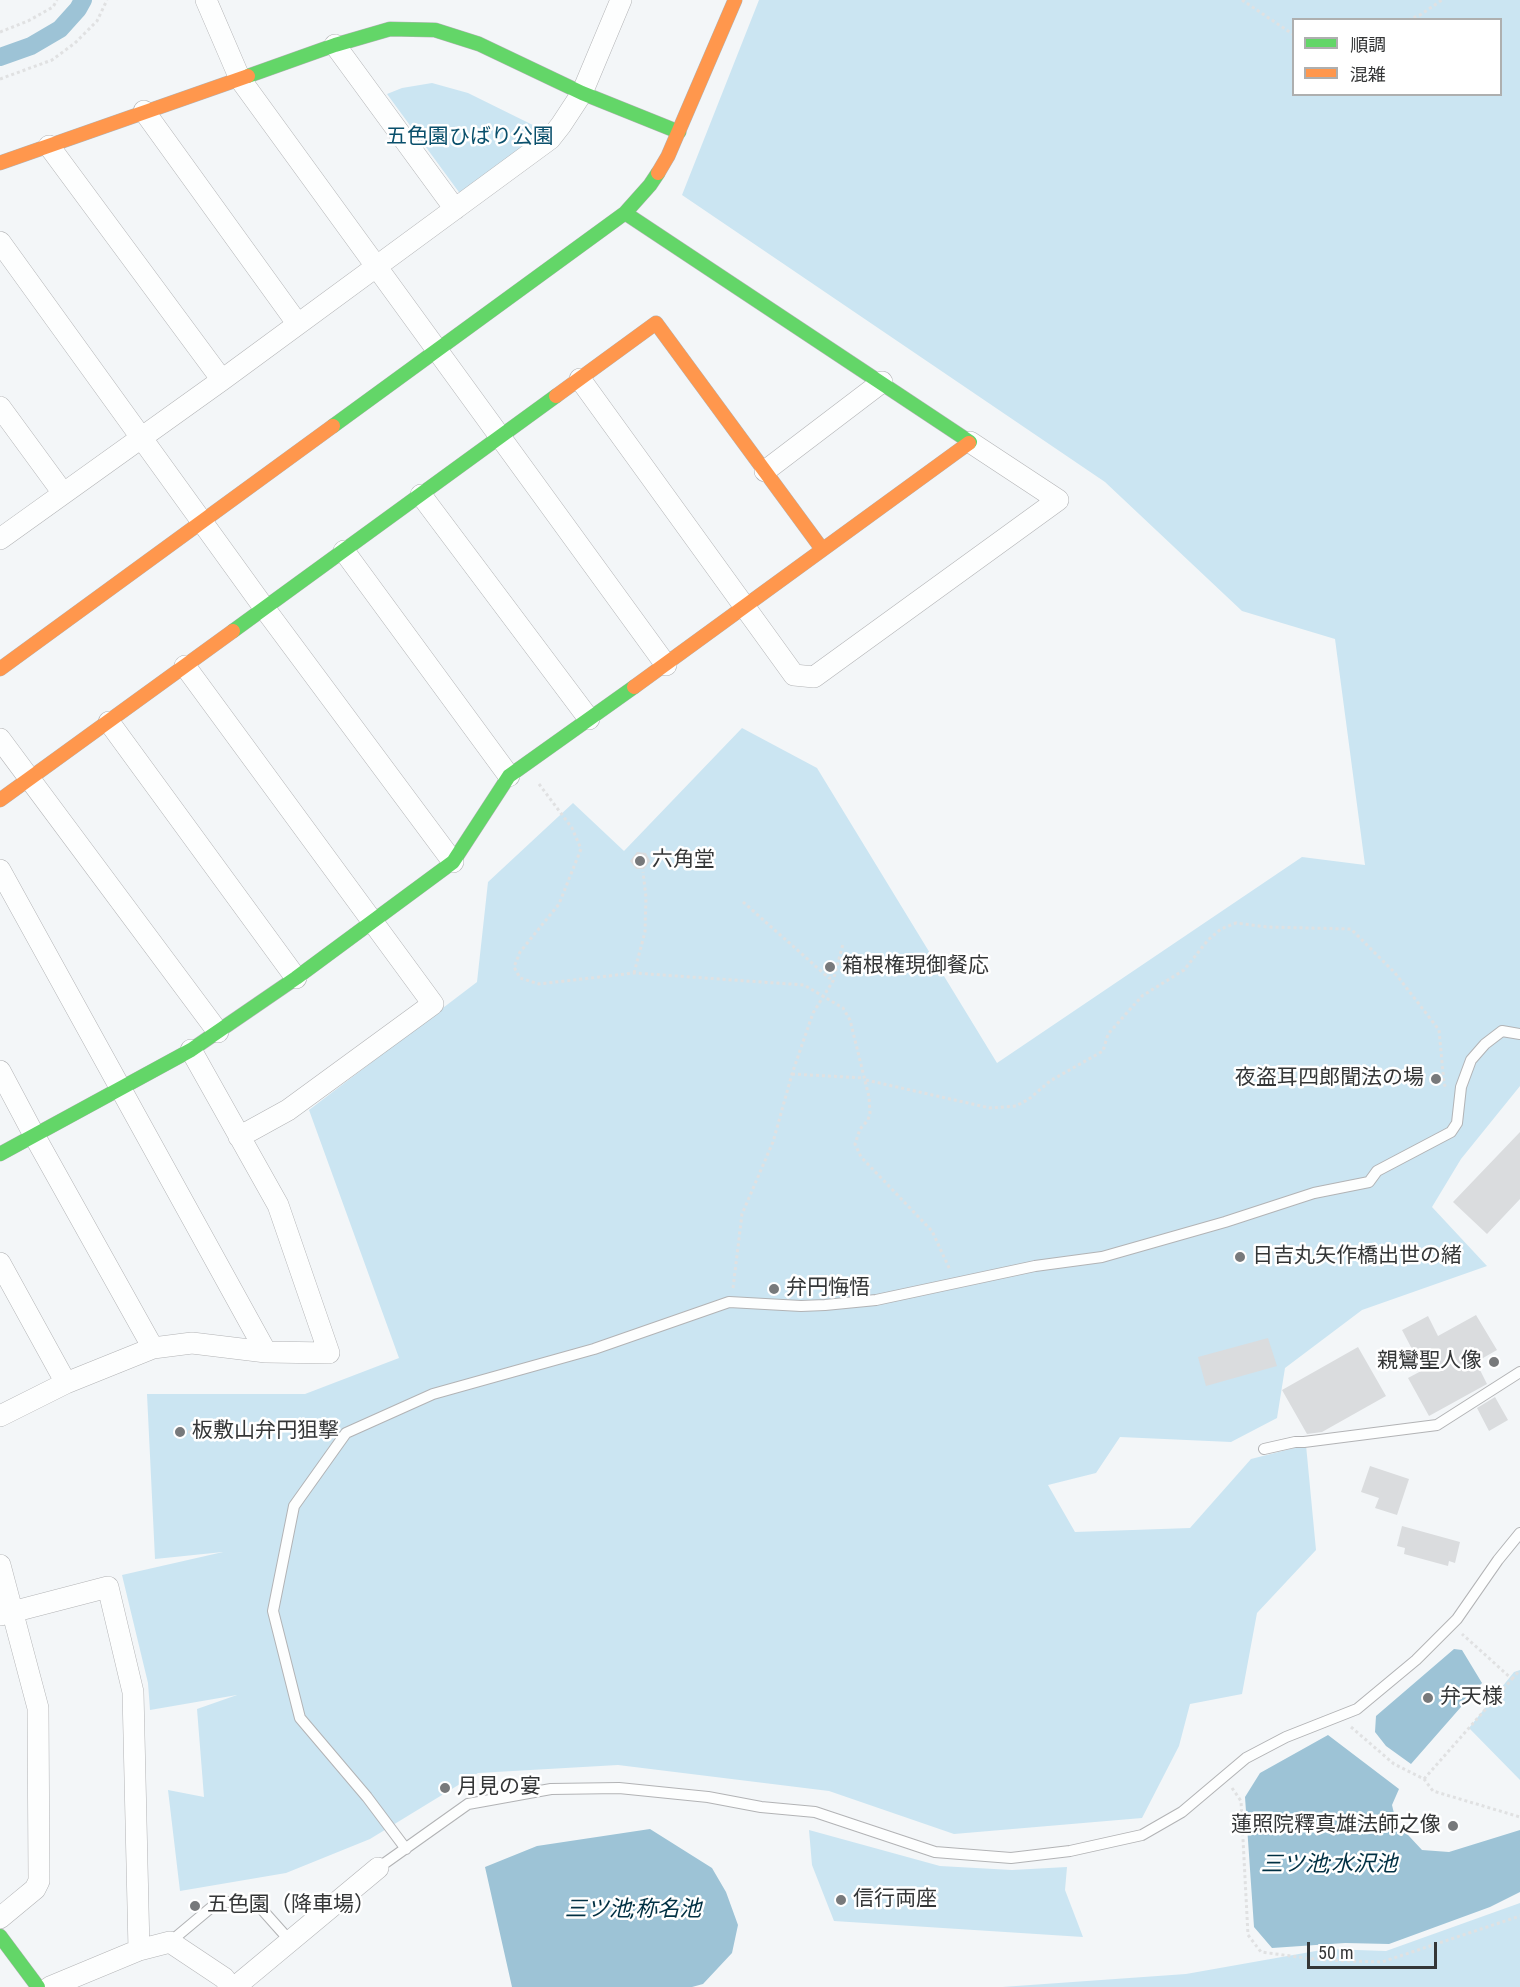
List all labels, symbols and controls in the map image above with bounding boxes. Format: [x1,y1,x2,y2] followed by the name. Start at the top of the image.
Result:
[1292,18,1502,96] legend
[1350,34,1386,55] text: 順調
[1350,64,1386,85] text: 混雑
[386,125,554,151] park label: 五色園ひばり公園
[652,848,715,874] place label: 六角堂
[633,854,647,868] marker: 六角堂
[842,954,989,980] place label: 箱根権現御餐応
[823,960,837,974] marker: 箱根権現御餐応
[1235,1066,1424,1092] place label: 夜盗耳四郎聞法の場
[1429,1072,1443,1086] marker: 夜盗耳四郎聞法の場
[1252,1244,1462,1270] place label: 日吉丸矢作橋出世の緒
[1233,1250,1247,1264] marker: 日吉丸矢作橋出世の緒
[786,1276,870,1302] place label: 弁円悔悟
[767,1282,781,1296] marker: 弁円悔悟
[1377,1349,1482,1375] place label: 親鸞聖人像
[1487,1355,1501,1369] marker: 親鸞聖人像
[192,1419,339,1445] place label: 板敷山弁円狙撃
[173,1425,187,1439] marker: 板敷山弁円狙撃
[1440,1685,1503,1711] place label: 弁天様
[1421,1691,1435,1705] marker: 弁天様
[457,1775,541,1801] place label: 月見の宴
[438,1781,452,1795] marker: 月見の宴
[1231,1813,1441,1839] place label: 蓮照院釋真雄法師之像
[1446,1819,1460,1833] marker: 蓮照院釋真雄法師之像
[1261,1852,1397,1878] water label: 三ツ池;水沢池
[853,1887,937,1913] place label: 信行両座
[207,1893,375,1919] place label: 五色園（降車場）
[834,1893,848,1907] marker: 信行両座
[565,1897,701,1923] water label: 三ツ池;称名池
[188,1899,202,1913] marker: 五色園（降車場）
[1310,1930,1440,1968] scale bar
[1318,1942,1353,1963] text: 50 m

